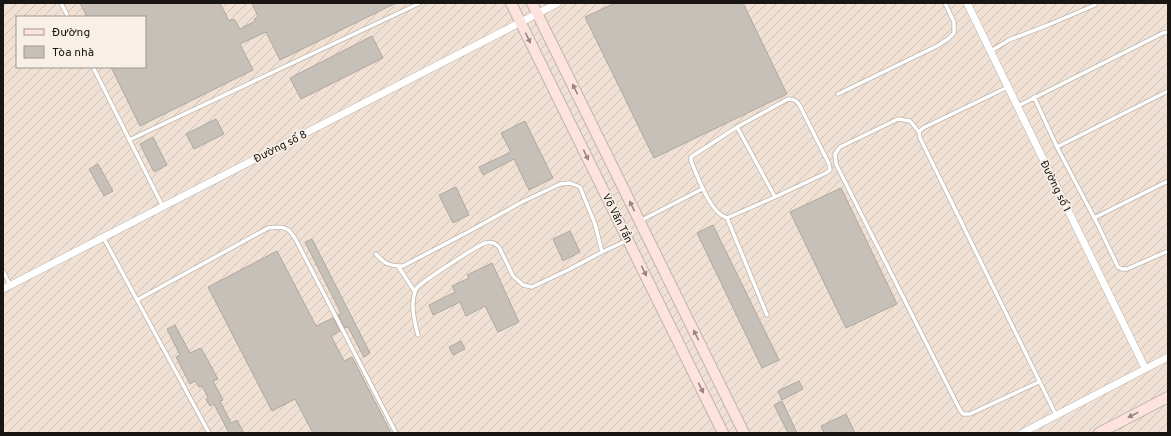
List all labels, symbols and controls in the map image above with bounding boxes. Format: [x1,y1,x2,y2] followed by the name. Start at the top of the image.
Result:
[16,16,146,68] legend
[52,25,90,41] text: Đường
[525,32,532,44] one-way arrow
[52,45,94,61] text: Tòa nhà
[572,84,578,95] one-way arrow
[251,127,310,166] street label: Đường số 8
[583,149,589,160] one-way arrow
[1037,158,1074,214] street label: Đường số 1
[599,191,636,246] street label: Võ Văn Tần
[629,200,635,212] one-way arrow
[641,265,647,276] one-way arrow
[693,330,699,341] one-way arrow
[698,382,704,393] one-way arrow
[1128,412,1139,418] one-way arrow

